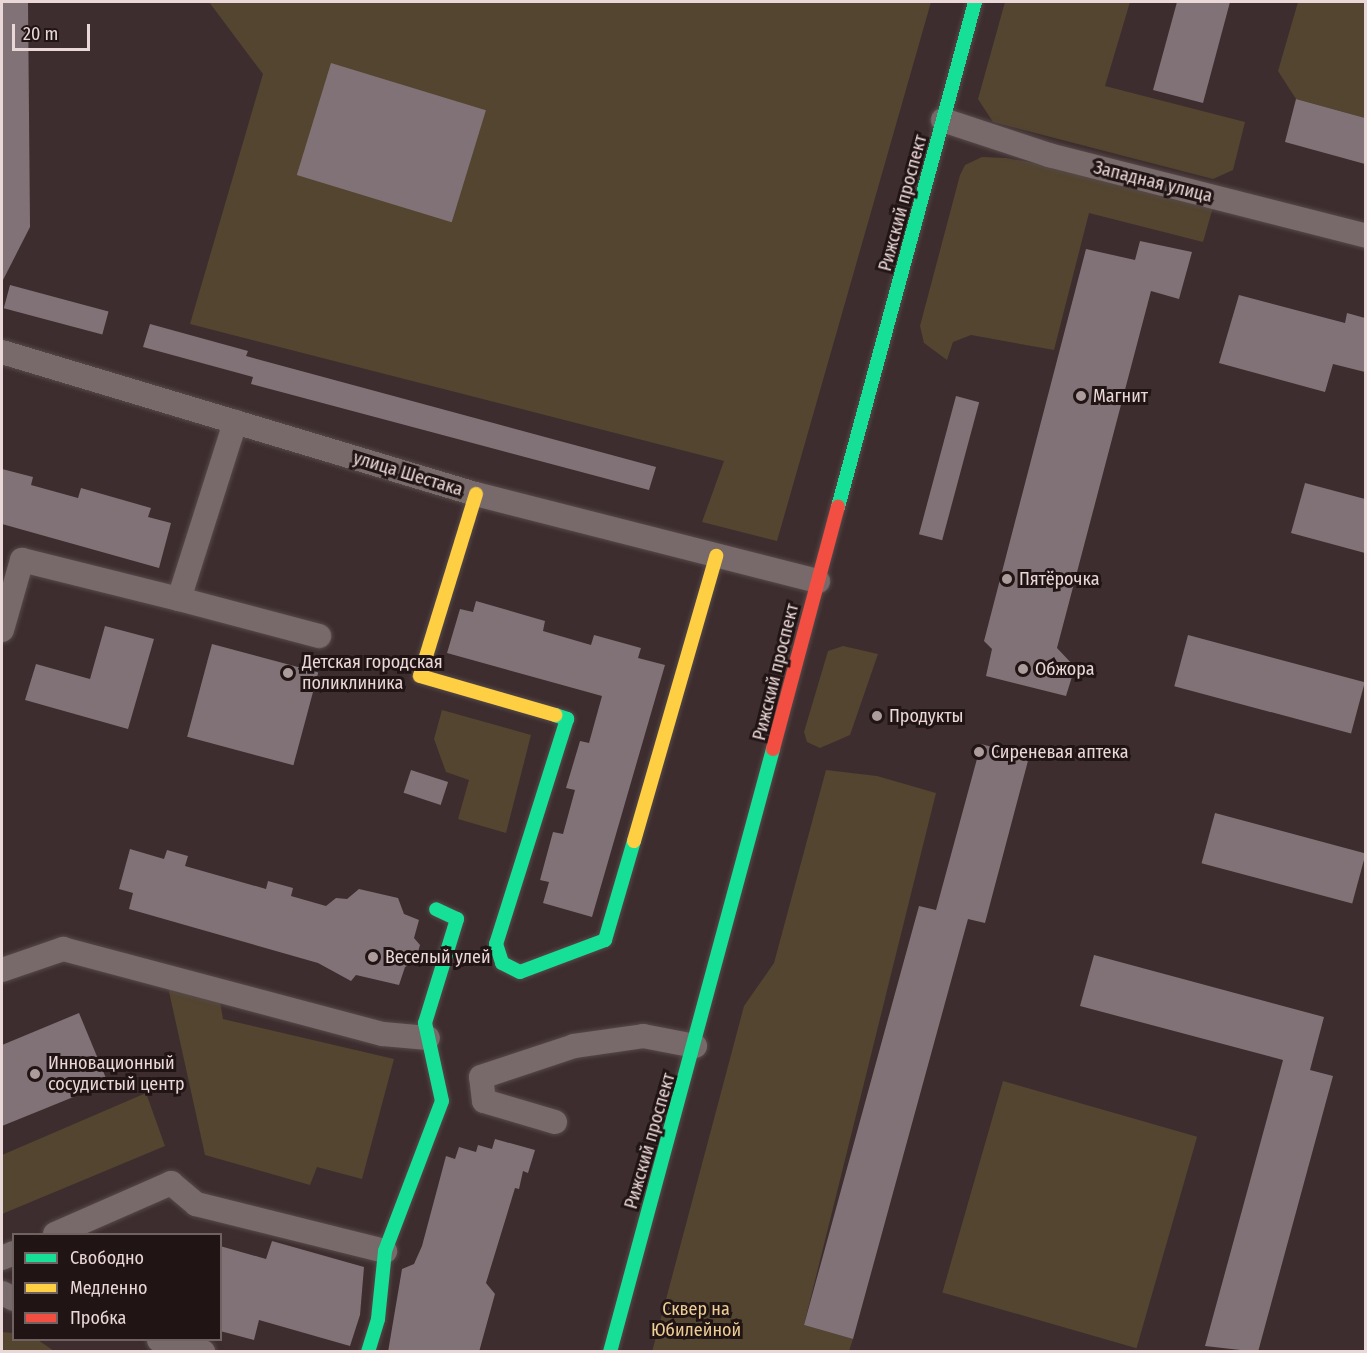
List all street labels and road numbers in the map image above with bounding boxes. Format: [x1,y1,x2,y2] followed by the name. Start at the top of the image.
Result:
[874,132,932,274] street label: Рижский проспект
[1091,157,1215,207] street label: Западная улица
[351,447,465,501] street label: улица Шестака
[749,601,803,743] street label: Рижский проспект
[620,1071,680,1211] street label: Рижский проспект

